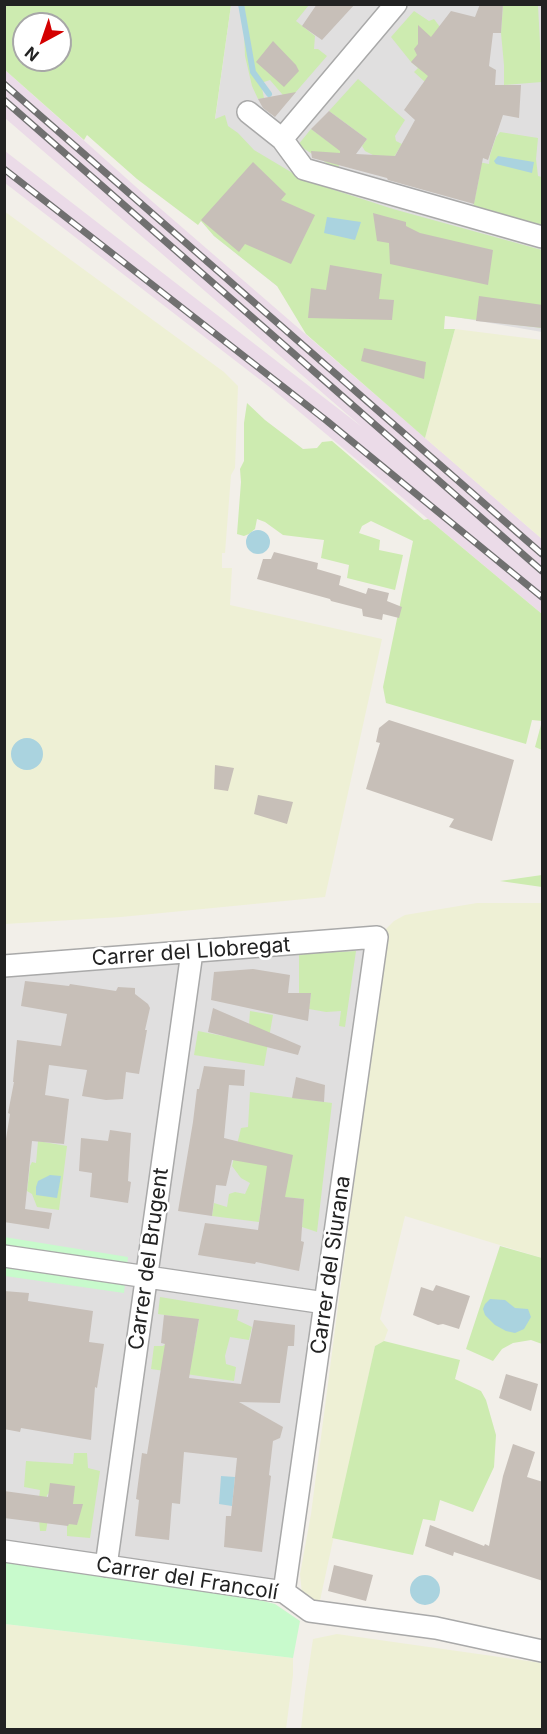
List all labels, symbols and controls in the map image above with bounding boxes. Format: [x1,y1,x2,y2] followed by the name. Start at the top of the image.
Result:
[12,12,72,72] north arrow
[21,43,43,66] text: N
[91,932,291,972] street label: Carrer del Llobregat
[124,1166,174,1352] street label: Carrer del Brugent
[306,1174,356,1356] street label: Carrer del Siurana
[94,1552,280,1606] street label: Carrer del Francolí

